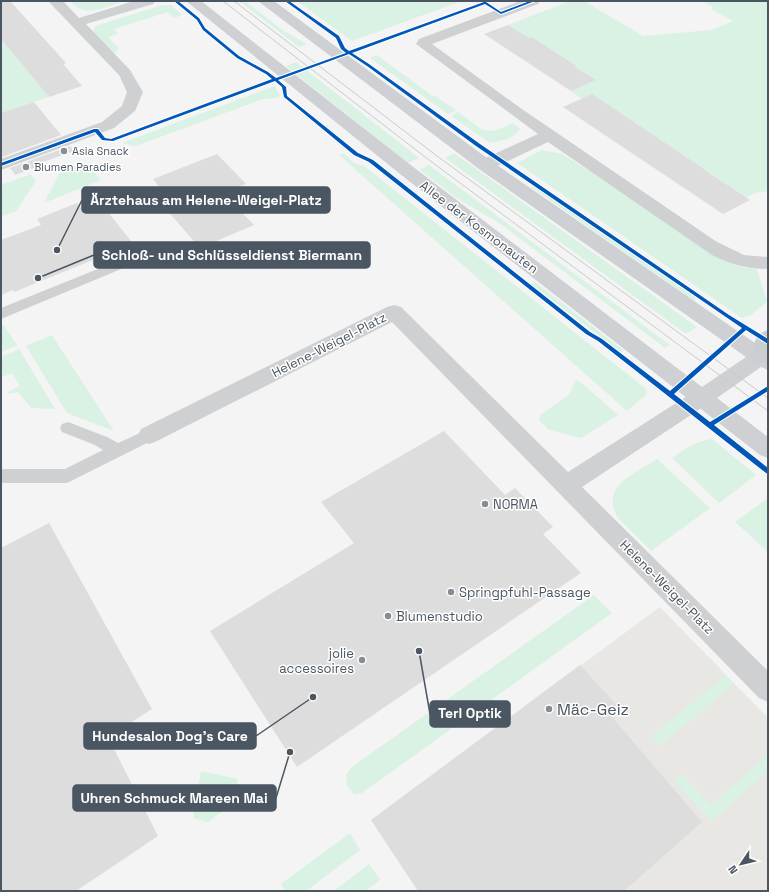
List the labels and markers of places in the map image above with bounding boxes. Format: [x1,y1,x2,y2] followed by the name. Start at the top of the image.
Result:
[72,144,129,158] place label: Asia Snack
[59,146,69,156] marker: Asia Snack
[34,160,121,174] place label: Blumen Paradies
[21,162,31,172] marker: Blumen Paradies
[82,187,330,213] callout: Ärztehaus am Helene-Weigel-Platz
[94,242,370,268] callout: Schloß- und Schlüsseldienst Biermann
[493,496,538,513] place label: NORMA
[480,499,490,509] marker: NORMA
[459,584,591,601] place label: Springpfuhl-Passage
[446,587,456,597] marker: Springpfuhl-Passage
[396,608,483,625] place label: Blumenstudio
[383,611,393,621] marker: Blumenstudio
[279,645,354,677] place label: jolie accessoires
[357,655,367,665] marker: jolie accessoires
[557,699,629,720] place label: Mäc-Geiz
[430,701,510,727] callout: Terl Optik
[544,704,554,714] marker: Mäc-Geiz
[84,723,256,749] callout: Hundesalon Dog’s Care
[73,785,276,811] callout: Uhren Schmuck Mareen Mai

